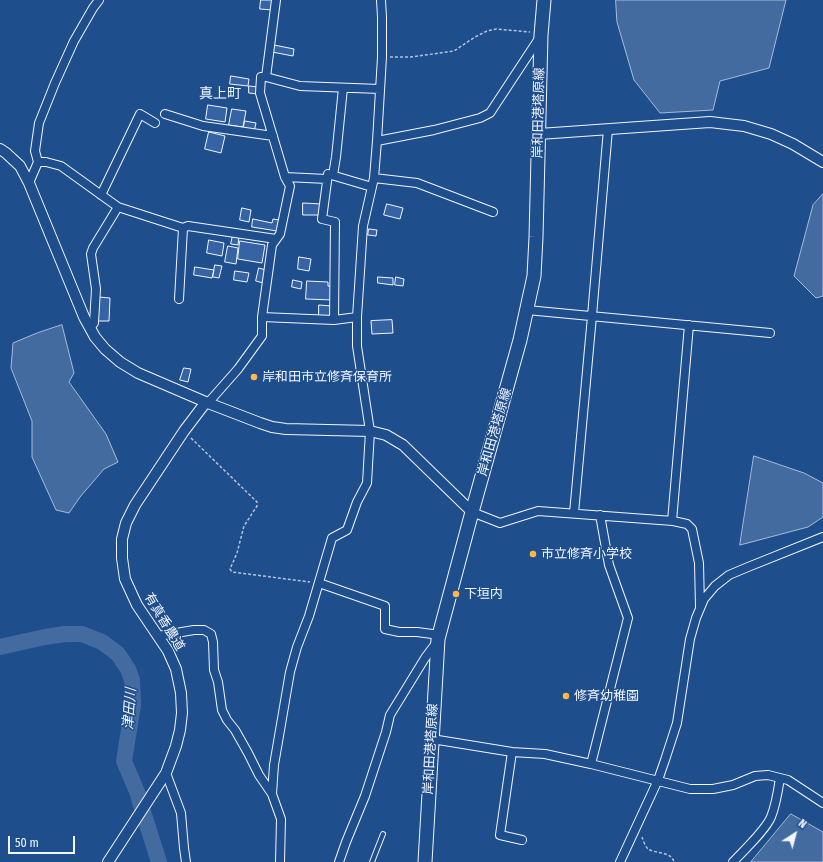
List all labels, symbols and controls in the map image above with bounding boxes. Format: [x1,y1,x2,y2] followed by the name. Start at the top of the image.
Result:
[530,67,548,159] street label: 岸和田港塔原線
[199,86,241,102] district label: 真上町
[262,369,392,385] place label: 岸和田市立修斉保育所
[249,372,259,382] marker: 岸和田市立修斉保育所
[475,386,515,478] street label: 岸和田港塔原線
[541,546,632,562] place label: 市立修斉小学校
[528,549,538,559] marker: 市立修斉小学校
[464,586,503,602] place label: 下垣内
[451,589,461,599] marker: 下垣内
[141,590,187,654] street label: 有真香農道
[120,687,140,731] water label: 津田川
[574,688,639,704] place label: 修斉幼稚園
[561,691,571,701] marker: 修斉幼稚園
[421,703,441,795] street label: 岸和田港塔原線
[775,814,815,854] north arrow
[796,817,809,831] text: N
[10,828,77,854] scale bar
[15,836,39,850] text: 50 m

